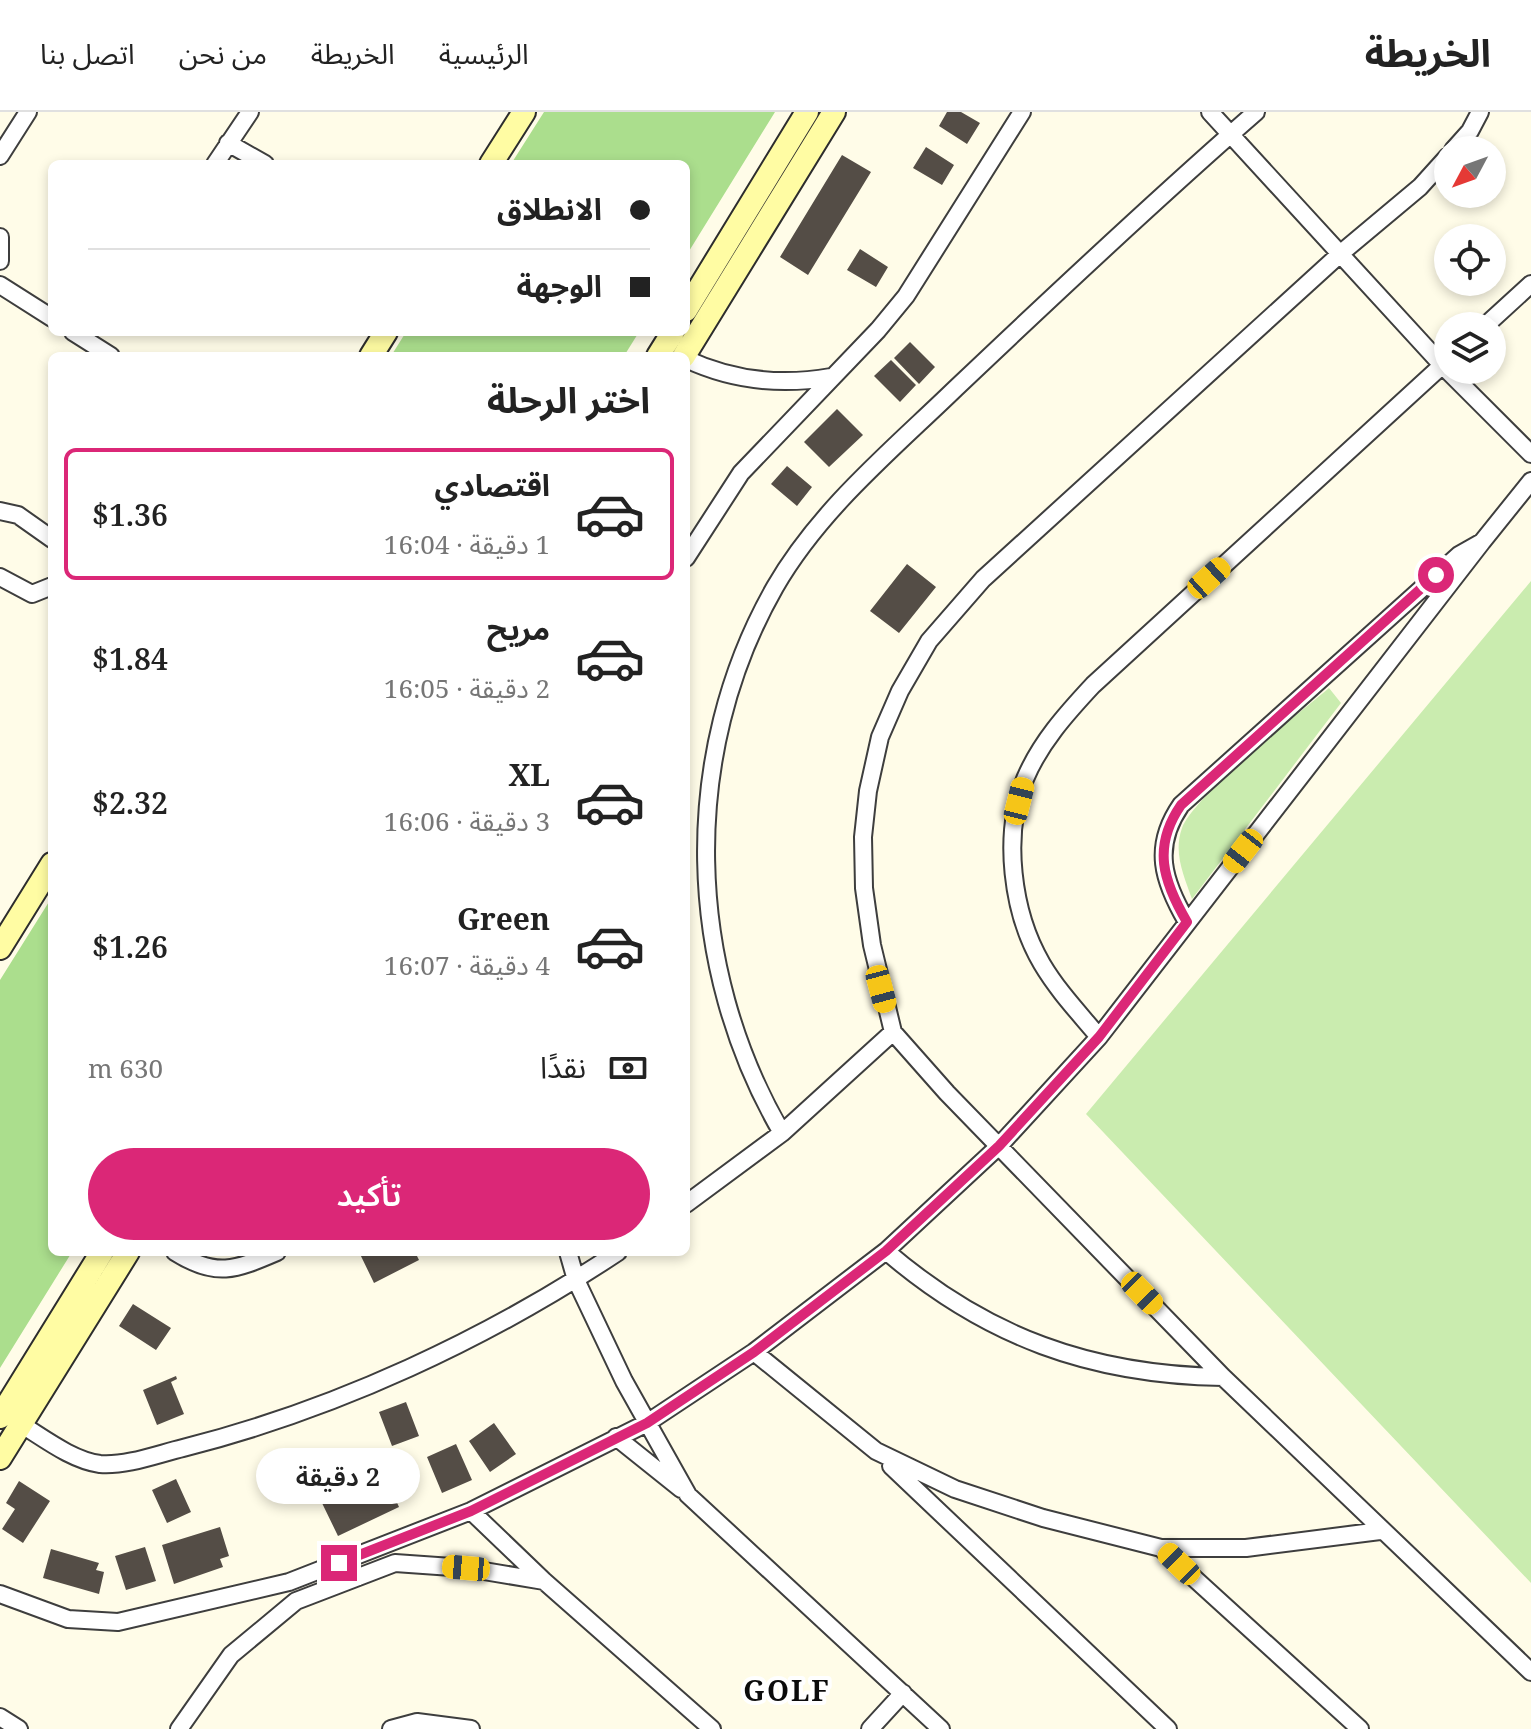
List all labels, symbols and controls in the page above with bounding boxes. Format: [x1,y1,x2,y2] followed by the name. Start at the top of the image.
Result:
[1365,26,1491,78] text: الخريطة
[40,34,135,72] text: اتصل بنا
[179,34,267,72] text: من نحن
[311,34,395,72] text: الخريطة
[439,34,529,72] text: الرئيسية
[1434,136,1506,208] north arrow
[1434,136,1506,384] map controls
[497,188,602,229] text: الانطلاق
[1434,224,1506,296] button: locate
[517,265,602,306] text: الوجهة
[1434,312,1506,384] button: layers
[487,375,650,424] text: اختر الرحلة
[435,464,550,505] text: اقتصادي
[574,478,646,550] icon: car
[92,494,168,535] text: $1.36
[384,526,550,562] text: 1 دقيقة · 16:04
[1183,553,1235,603] car
[1418,557,1454,593] route start
[487,608,550,649] text: مريح
[574,622,646,694] icon: car
[92,638,168,679] text: $1.84
[384,670,550,706] text: 2 دقيقة · 16:05
[508,754,550,795] text: XL
[574,766,646,838] icon: car
[1002,775,1036,827] car
[92,782,168,823] text: $2.32
[384,803,550,839] text: 3 دقيقة · 16:06
[1219,825,1267,877] car
[457,898,550,939] text: Green
[574,910,646,982] icon: car
[92,926,168,967] text: $1.26
[384,947,550,983] text: 4 دقيقة · 16:07
[863,963,899,1015] car
[540,1046,586,1087] text: نقدًا
[606,1046,650,1090] icon: cash
[88,1050,163,1086] text: 630 m
[88,1148,650,1240] button: تأكيد
[1117,1267,1167,1319] car
[257,1447,421,1503] callout: 2 دقيقة
[296,1458,380,1494] text: 2 دقيقة
[1153,1539,1205,1589] car
[321,1545,357,1581] route end
[441,1554,491,1582] car
[743,1671,831,1709] district label: GOLF

